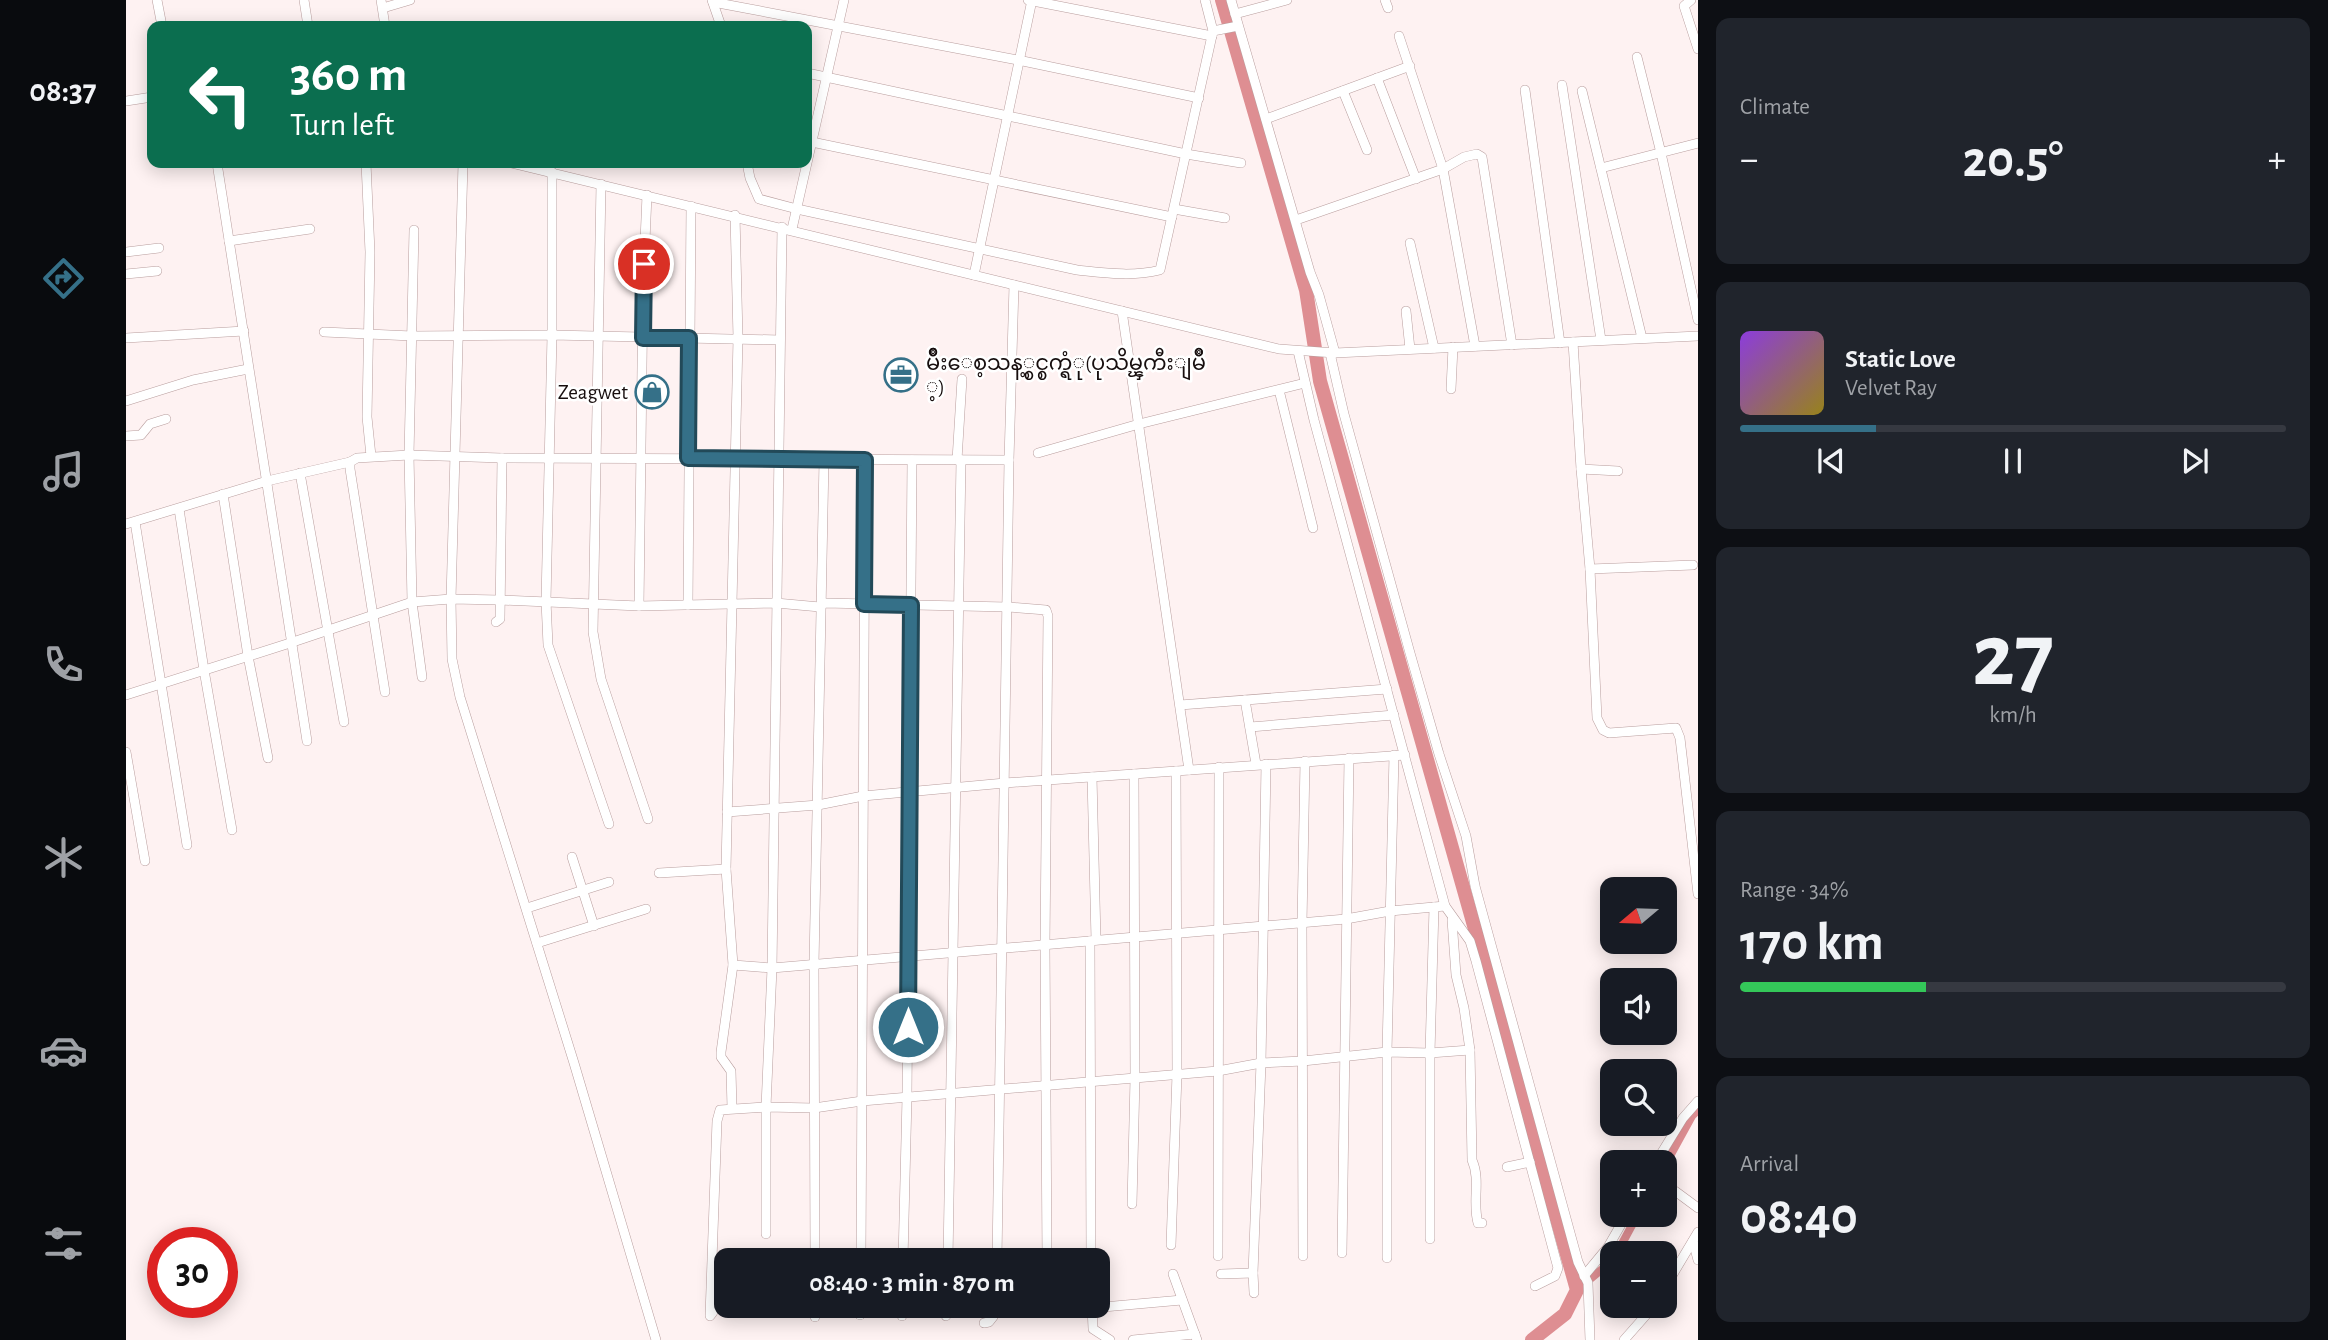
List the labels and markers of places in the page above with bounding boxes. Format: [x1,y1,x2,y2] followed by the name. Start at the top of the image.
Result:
[614,234,674,294] pin
[926,347,1206,402] place label: မ်ိဳးေစ့သန့္စင္စက္ရံု(ပုသိမ္ၾကီးျမိဳ ့)
[882,356,920,394] office icon: မ်ိဳးေစ့သန့္စင္စက္ရံု(ပုသိမ္ၾကီးျမိဳ ့)
[633,373,671,411] shop icon: Zeagwet
[558,382,628,403] place label: Zeagwet

